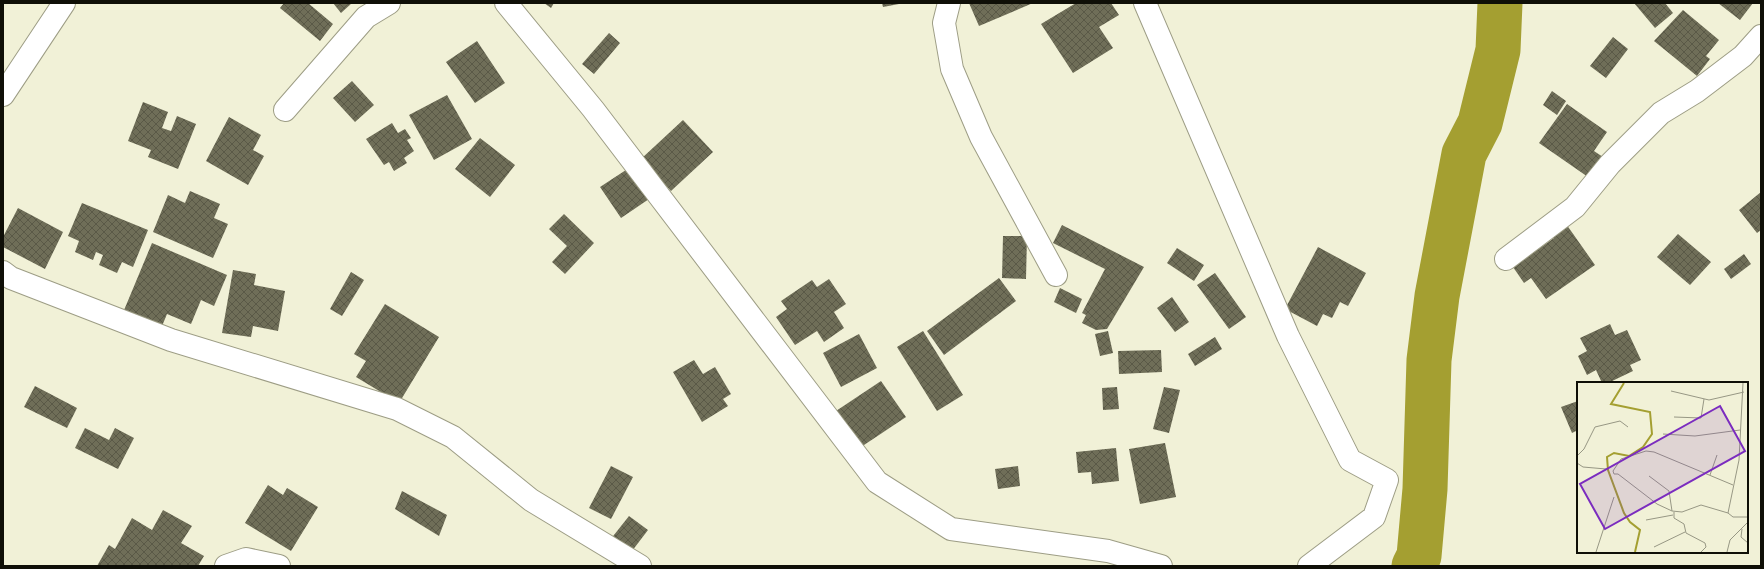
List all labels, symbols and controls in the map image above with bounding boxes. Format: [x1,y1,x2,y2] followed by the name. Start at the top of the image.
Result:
[1577,382,1748,553] inset map

